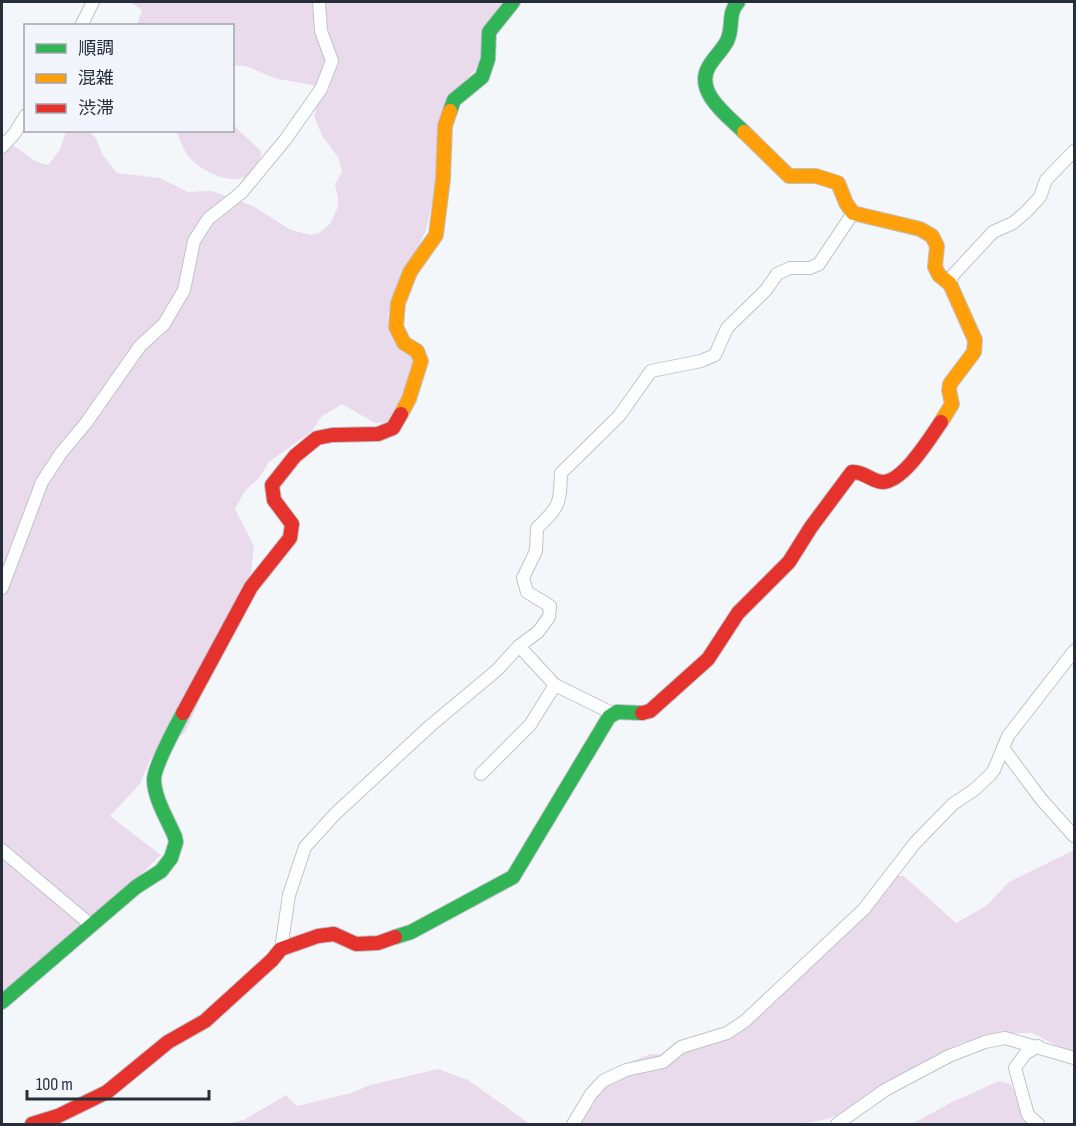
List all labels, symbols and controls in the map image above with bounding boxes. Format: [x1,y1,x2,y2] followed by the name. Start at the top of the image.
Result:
[24,24,234,132] legend
[78,38,114,59] text: 順調
[78,68,114,89] text: 混雑
[78,98,114,119] text: 渋滞
[27,1063,208,1101] scale bar
[36,1074,73,1095] text: 100 m

